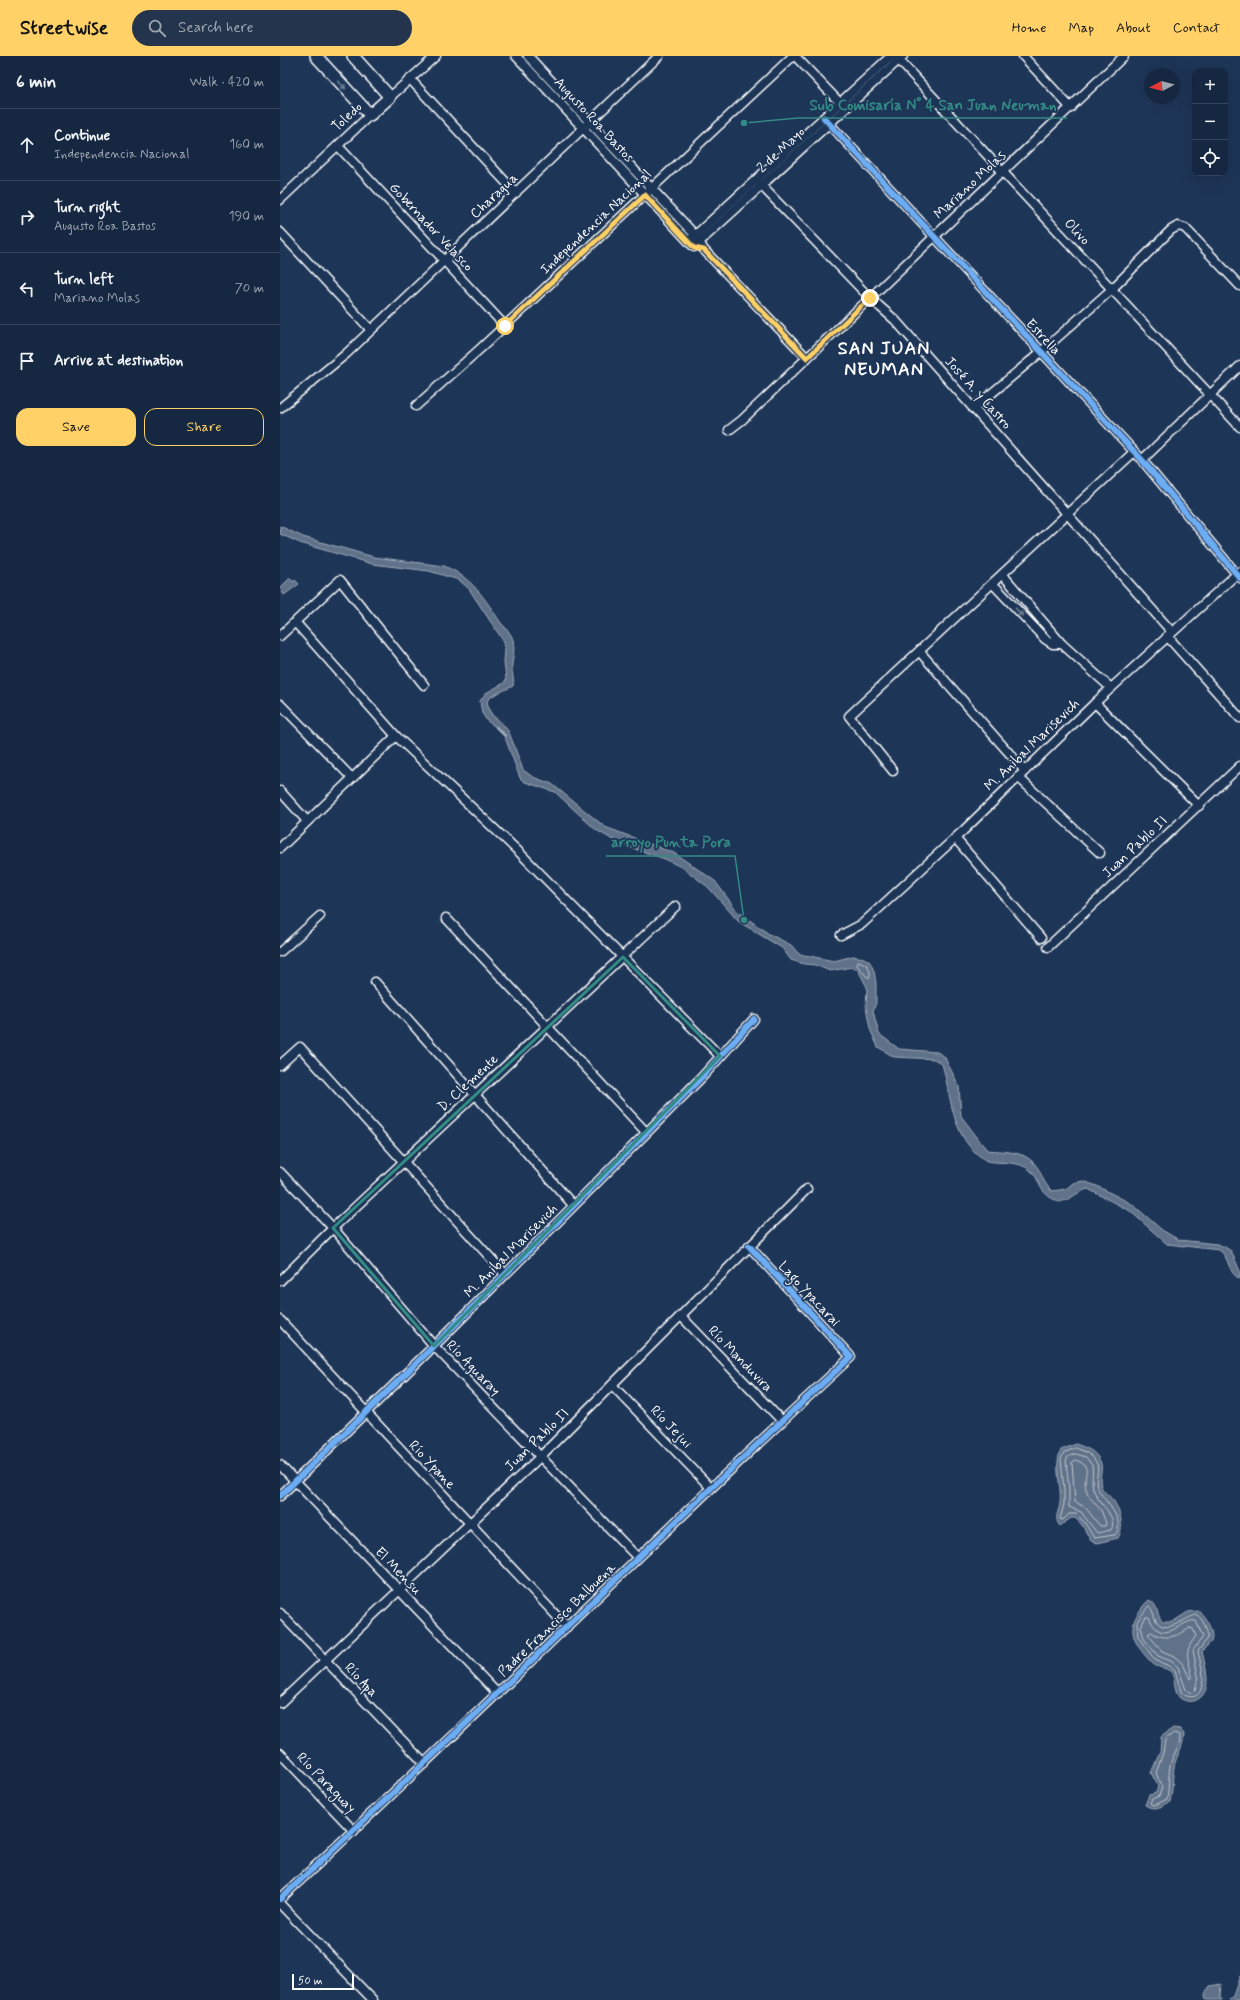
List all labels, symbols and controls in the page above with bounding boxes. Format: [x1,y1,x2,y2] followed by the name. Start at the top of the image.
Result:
[132,10,412,46] search box
[20,16,108,41] text: Streetwise
[146,17,168,39] icon: search
[178,18,254,38] text: Search here
[1012,19,1046,37] text: Home
[1068,19,1094,37] text: Map
[1116,19,1151,37] text: About
[1173,19,1220,37] text: Contact
[1144,68,1180,104] north arrow
[1192,68,1228,176] map controls
[1192,68,1228,104] button: +
[16,71,56,93] text: 6 min
[190,74,264,91] text: Walk · 420 m
[550,74,638,166] street label: Augusto Roa Bastos
[338,80,347,90] one-way arrow
[798,91,1067,118] callout: Sub Comisaría N° 4 San Juan Neuman
[809,96,1057,116] text: Sub Comisaría N° 4 San Juan Neuman
[328,98,366,136] street label: Toledo
[1192,104,1228,140] button: −
[753,123,809,177] street label: 2 de Mayo
[54,126,110,146] text: Continue
[16,134,38,156] icon: ahead
[229,136,264,153] text: 160 m
[1192,140,1228,176] button: locate
[54,146,189,163] text: Independencia Nacional
[930,147,1010,223] street label: Mariano Molas
[537,166,655,278] street label: Independencia Nacional
[466,169,522,223] street label: Charagua
[385,179,477,275] street label: Gobernador Velasco
[54,198,121,218] text: Turn right
[16,206,38,228] icon: right
[229,208,264,225] text: 190 m
[1060,215,1094,249] street label: Olivo
[54,218,156,235] text: Augusto Roa Bastos
[54,270,114,290] text: Turn left
[16,278,38,300] icon: left
[235,280,264,297] text: 70 m
[861,289,879,307] route end
[54,290,140,307] text: Mariano Molas
[1022,315,1064,359] street label: Estrella
[496,317,514,335] route start
[838,337,930,382] district label: SAN JUAN NEUMAN
[16,350,38,372] icon: arrive
[54,351,183,371] text: Arrive at destination
[940,353,1016,433] street label: José A. y Castro
[16,408,136,446] button: Save
[144,408,264,446] button: Share
[1014,607,1024,617] one-way arrow
[981,695,1084,795] street label: M. Anibal Marisevich
[1099,812,1171,882] street label: Juan Pablo II
[606,829,735,856] callout: arroyo Punta Pora
[611,833,731,853] text: arroyo Punta Pora
[434,1050,502,1116] street label: D. Clemente
[460,1200,562,1302] street label: M. Anibal Marisevich
[773,1258,844,1332] street label: Lago Ypacarai
[704,1322,776,1396] street label: Río Manduvira
[442,1336,504,1400] street label: Río Aguaray
[646,1402,696,1452] street label: Río Jejui
[501,1405,573,1475] street label: Juan Pablo II
[405,1437,460,1494] street label: Río Ypane
[371,1543,425,1599] street label: El Mensu
[494,1559,620,1681] street label: Padre Francisco Balbuena
[340,1659,382,1702] street label: Río Apa
[292,1749,359,1818] street label: Río Paraguay
[292,1972,354,1991] scale bar
[298,1974,323,1988] text: 50 m

